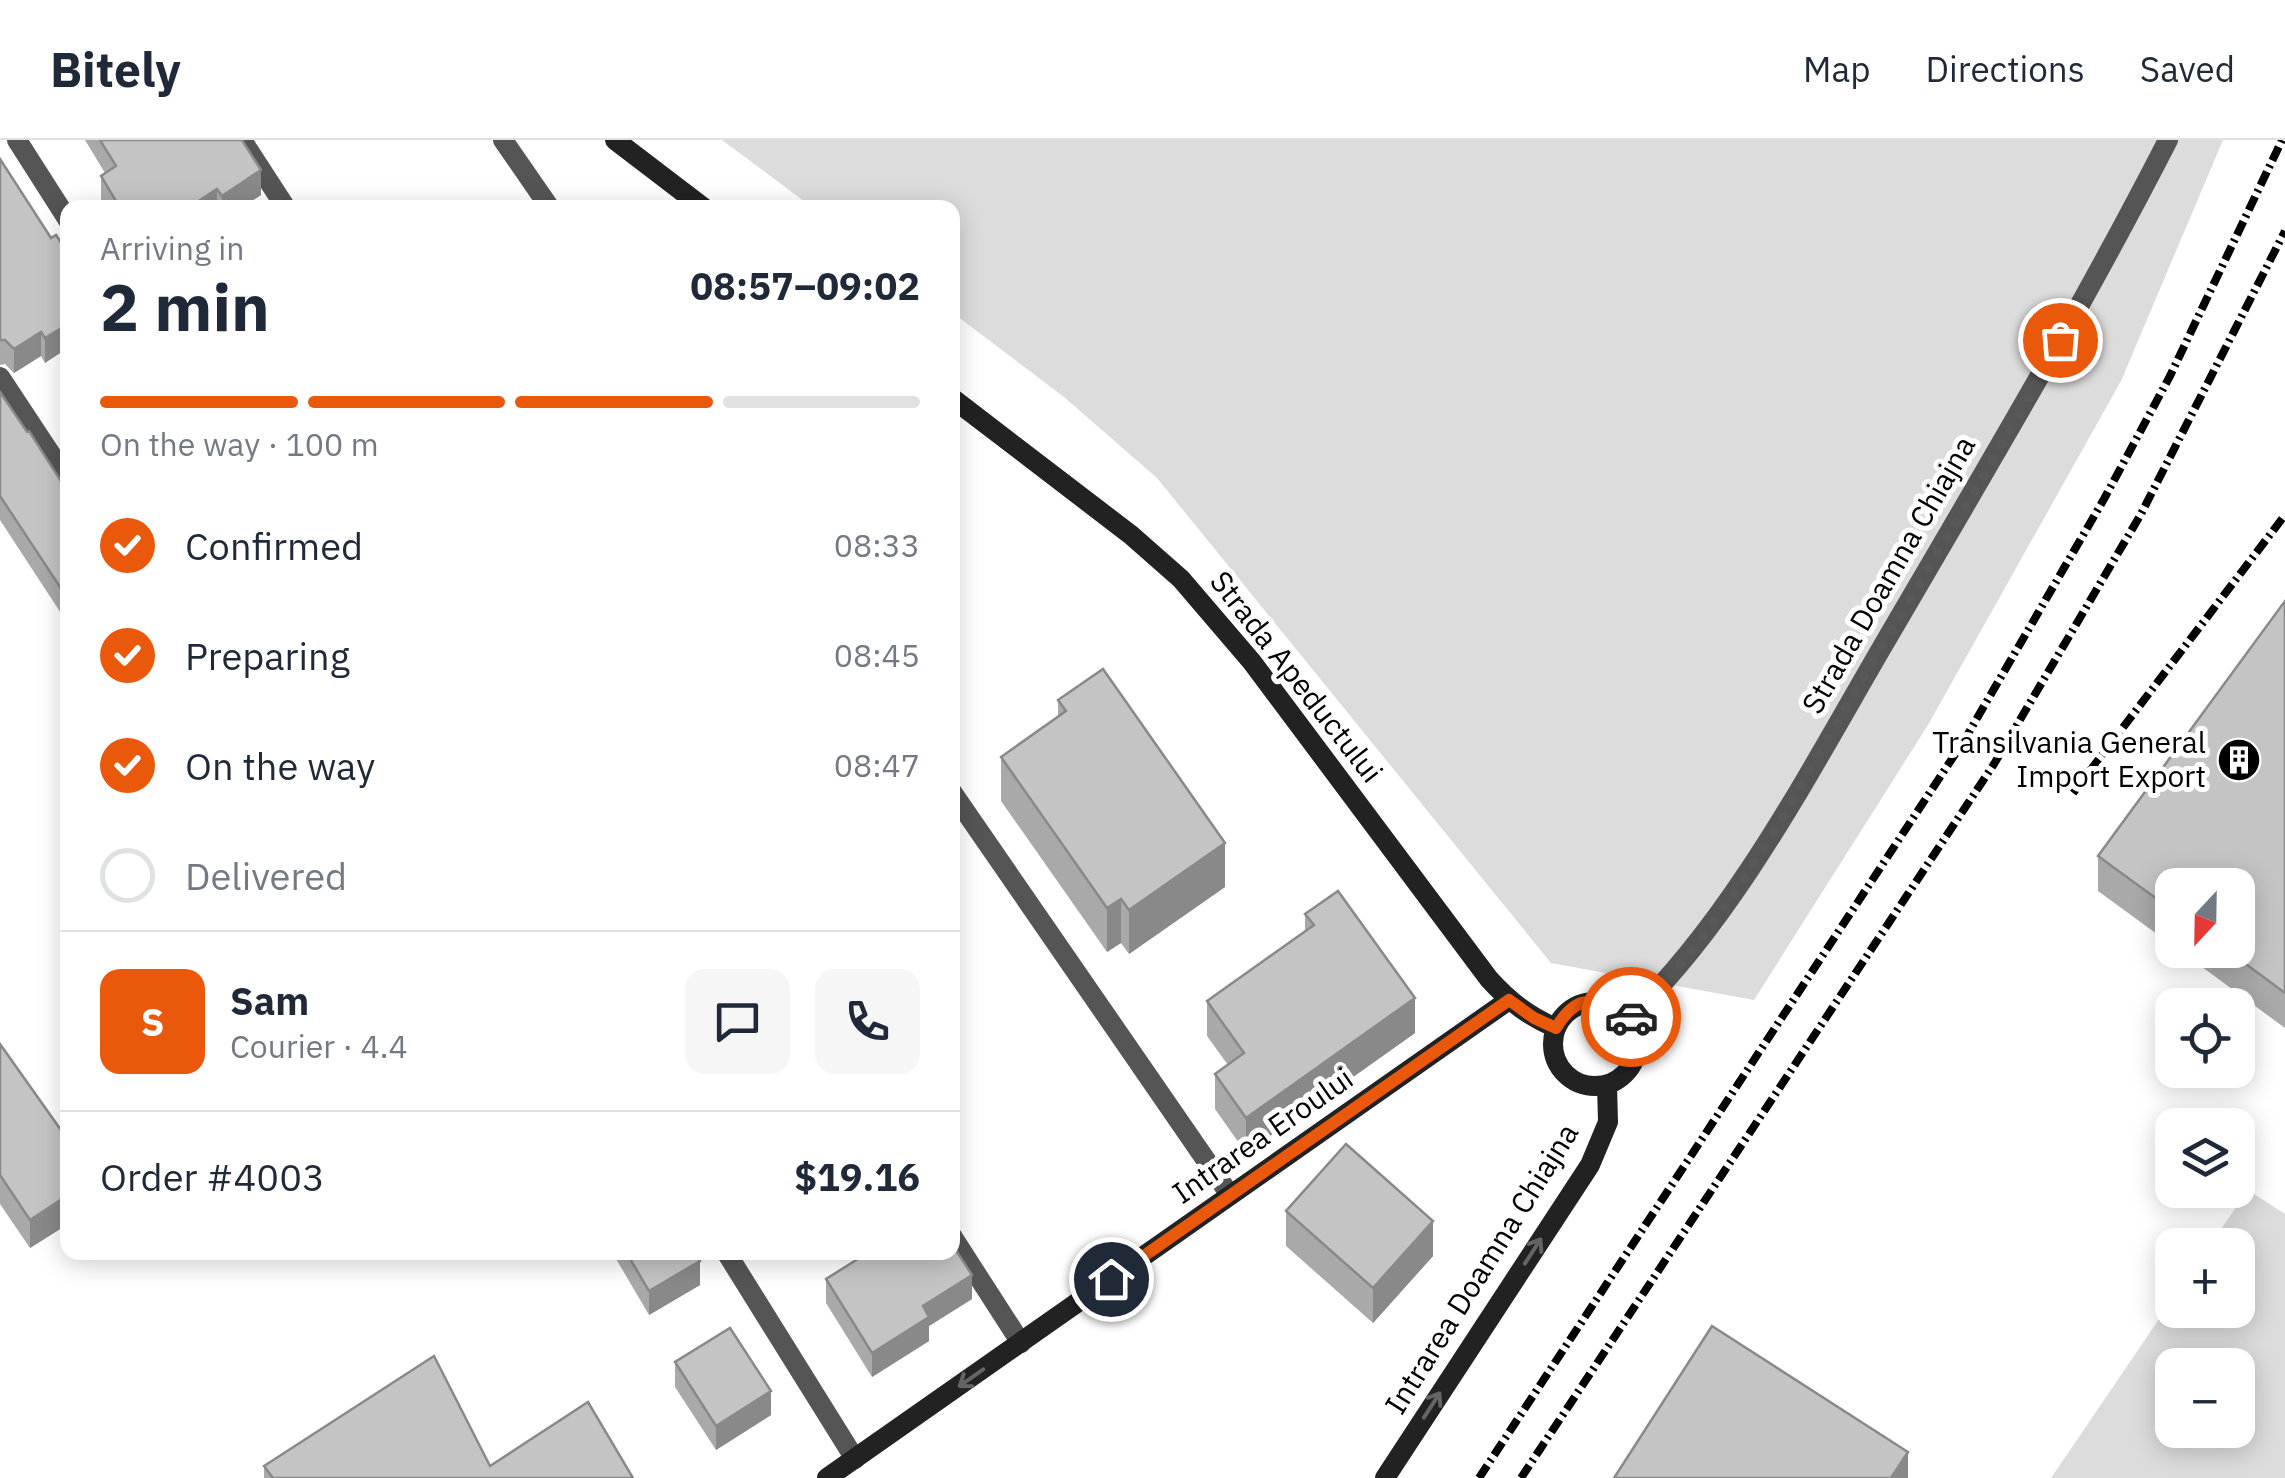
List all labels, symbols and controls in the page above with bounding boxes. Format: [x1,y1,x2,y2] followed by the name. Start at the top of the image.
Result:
[50,38,181,100] text: Bitely
[1803,46,1871,92] text: Map
[1926,46,2085,92] text: Directions
[2140,46,2235,92] text: Saved
[100,227,245,269] text: Arriving in
[690,261,920,310] text: 08:57–09:02
[100,264,270,349] text: 2 min
[2018,298,2103,383] pin
[2033,313,2088,368] icon: bag
[100,423,379,465] text: On the way · 100 m
[1792,428,1983,720] street label: Strada Doamna Chiajna
[100,518,155,573] icon: check
[185,521,363,570] text: Confirmed
[834,524,920,566] text: 08:33
[1202,562,1392,790] street label: Strada Apeductului
[100,628,155,683] icon: check
[185,631,350,680] text: Preparing
[834,634,920,676] text: 08:45
[1932,722,2206,795] place label: Transilvania General Import Export
[2216,737,2262,783] building icon: Transilvania General Import Export
[100,738,155,793] icon: check
[185,741,375,790] text: On the way
[834,744,920,786] text: 08:47
[185,851,347,900] text: Delivered
[2155,868,2255,968] north arrow
[2155,868,2255,1448] map controls
[1581,967,1681,1067] courier
[685,969,790,1074] button: chat
[815,969,920,1074] button: phone
[230,976,309,1025] text: Sam
[2155,988,2255,1088] button: locate
[1604,990,1659,1045] icon: car
[141,997,164,1046] text: S
[230,1025,408,1067] text: Courier · 4.4
[1164,1058,1360,1211] street label: Intrarea Eroului
[2155,1108,2255,1208] button: layers
[1375,1115,1586,1421] street label: Intrarea Doamna Chiajna
[100,1152,325,1201] text: Order #4003
[794,1152,920,1201] text: $19.16
[2155,1228,2255,1328] button: +
[1069,1237,1154,1322] pin
[1522,1238,1543,1266] one-way arrow
[1084,1252,1139,1307] icon: home
[2155,1348,2255,1448] button: −
[957,1367,985,1388] one-way arrow
[1421,1392,1442,1420] one-way arrow

